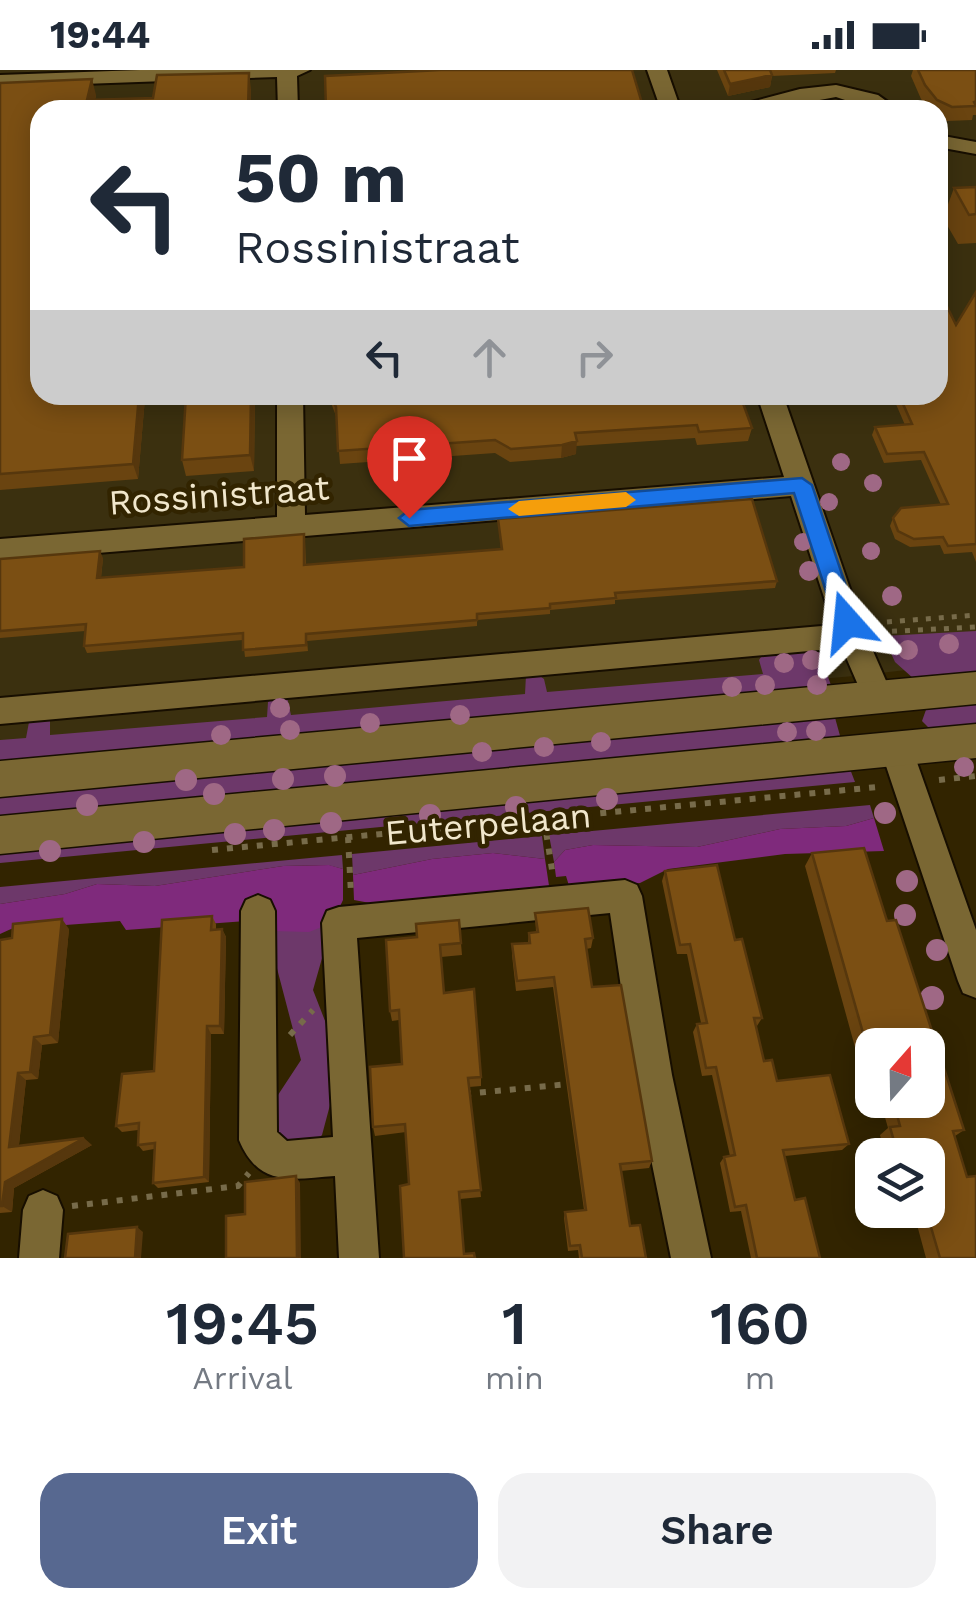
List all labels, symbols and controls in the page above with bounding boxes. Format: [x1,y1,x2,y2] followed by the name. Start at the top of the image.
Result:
[50,13,150,57] text: 19:44
[235,137,407,219] text: 50 m
[70,140,200,270] icon: left
[235,221,520,274] text: Rossinistraat
[357,330,412,385] icon: left
[462,330,517,385] icon: ahead
[567,330,622,385] icon: right
[367,416,452,519] pin
[382,431,437,486] icon: arrive
[107,466,331,524] street label: Rossinistraat
[795,570,899,674] position arrow
[383,794,593,854] street label: Euterpelaan
[855,1028,945,1118] north arrow
[855,1028,945,1228] map controls
[855,1138,945,1228] button: layers
[166,1288,319,1359] text: 19:45
[502,1288,527,1359] text: 1
[710,1288,810,1359] text: 160
[193,1359,292,1397] text: Arrival
[485,1359,544,1397] text: min
[745,1359,775,1397] text: m
[40,1473,478,1588] button: Exit
[498,1473,936,1588] button: Share

